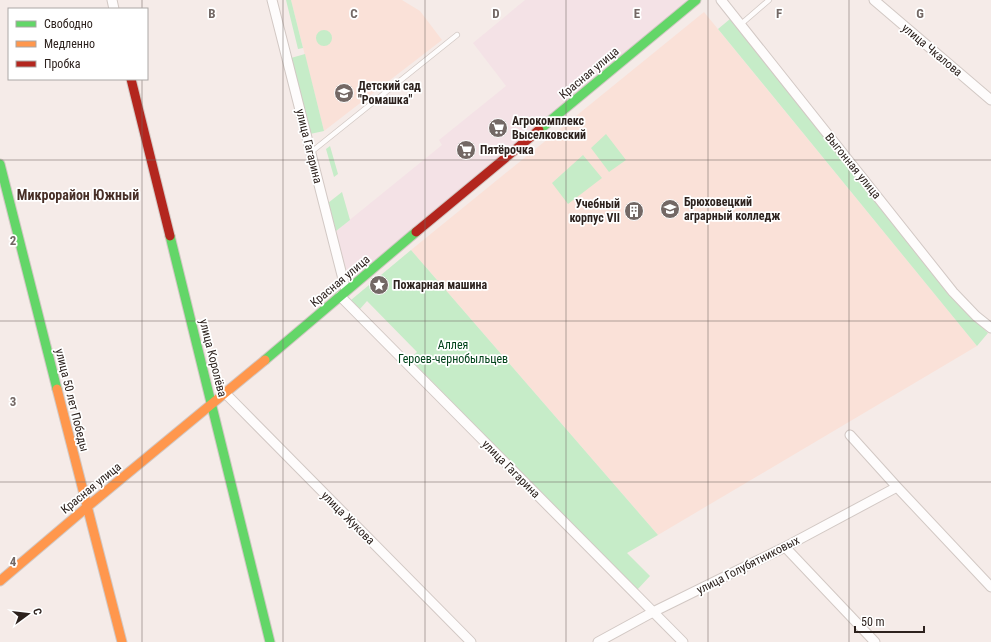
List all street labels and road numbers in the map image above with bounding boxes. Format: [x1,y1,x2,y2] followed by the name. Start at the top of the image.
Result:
[899,21,965,79] street label: улица Чкалова
[556,44,622,102] street label: Красная улица
[293,107,325,185] street label: улица Гагарина
[822,130,884,202] street label: Выгонная улица
[307,252,373,310] street label: Красная улица
[197,318,230,399] street label: улица Королёва
[52,347,92,453] street label: улица 50 лет Победы
[479,437,543,501] street label: улица Гагарина
[58,459,124,516] street label: Красная улица
[318,488,378,548] street label: улица Жукова
[694,533,802,597] street label: улица Голубятниковых

